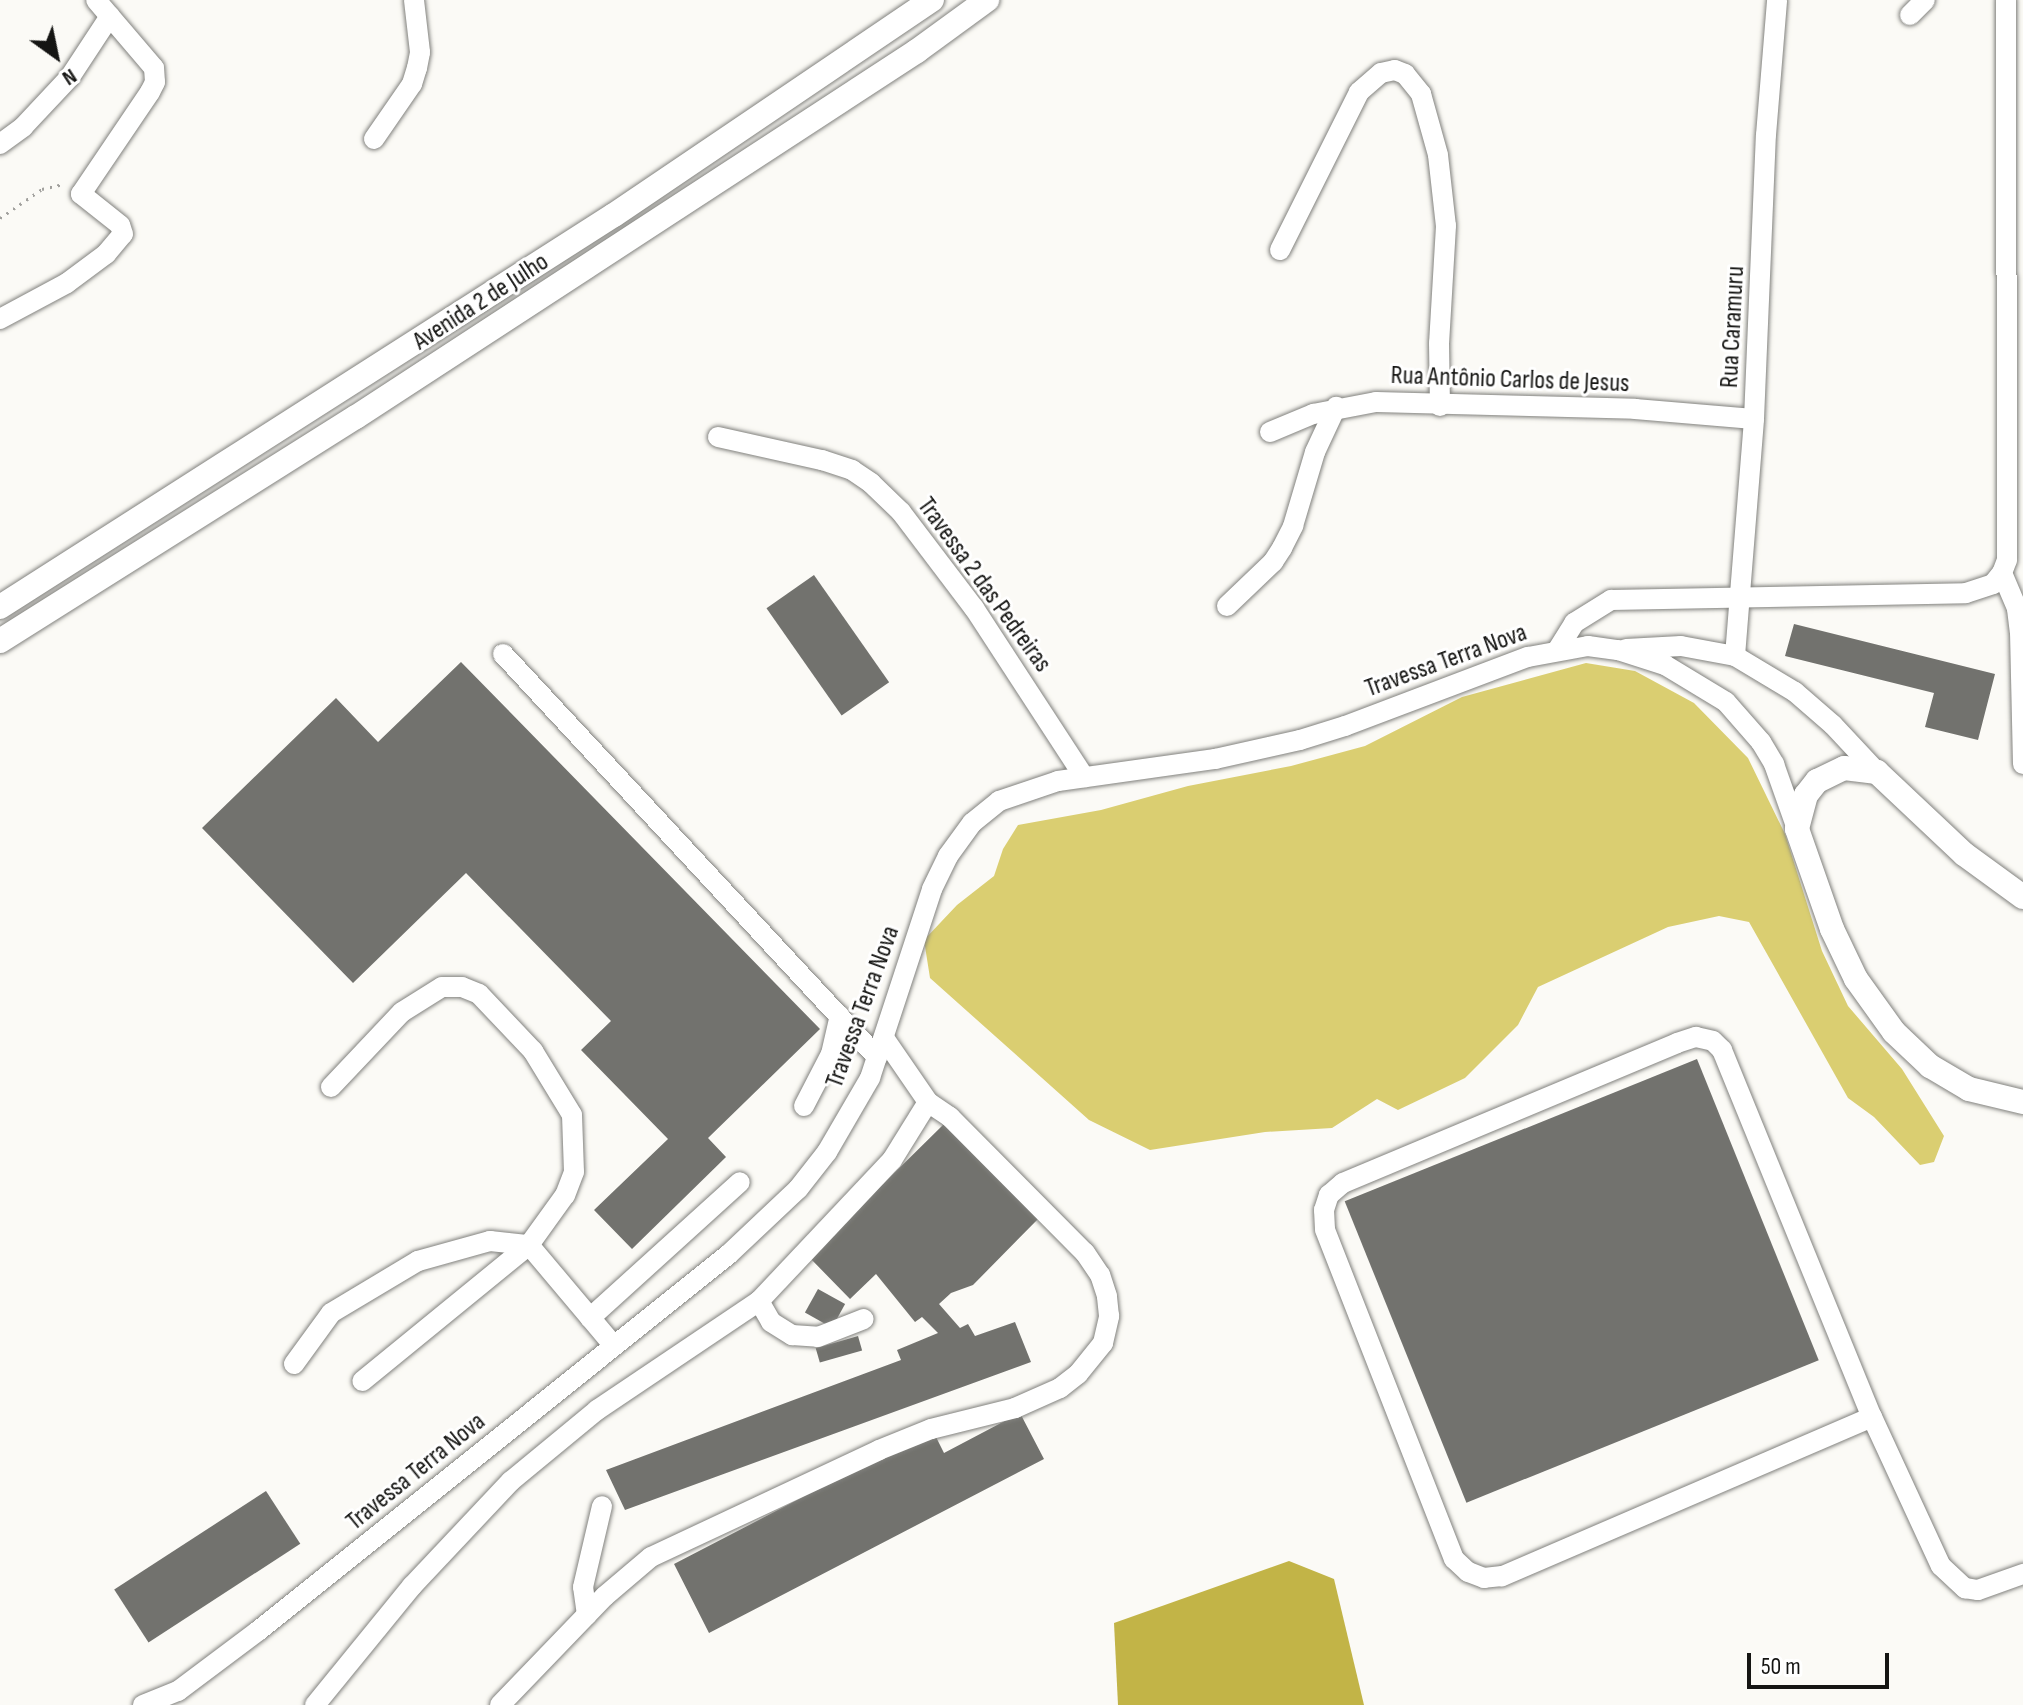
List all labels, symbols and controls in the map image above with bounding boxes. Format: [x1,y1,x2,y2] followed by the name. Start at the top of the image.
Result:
[16,16,96,96] north arrow
[57,62,82,91] text: N
[407,247,555,357] street label: Avenida 2 de Julho
[1714,265,1752,389] street label: Rua Caramuru
[1390,360,1630,400] street label: Rua Antônio Carlos de Jesus
[910,492,1058,678] street label: Travessa 2 das Pedreiras
[1361,617,1531,705] street label: Travessa Terra Nova
[819,922,907,1092] street label: Travessa Terra Nova
[340,1406,492,1538] street label: Travessa Terra Nova
[1751,1637,1893,1687] scale bar
[1761,1652,1801,1681] text: 50 m

